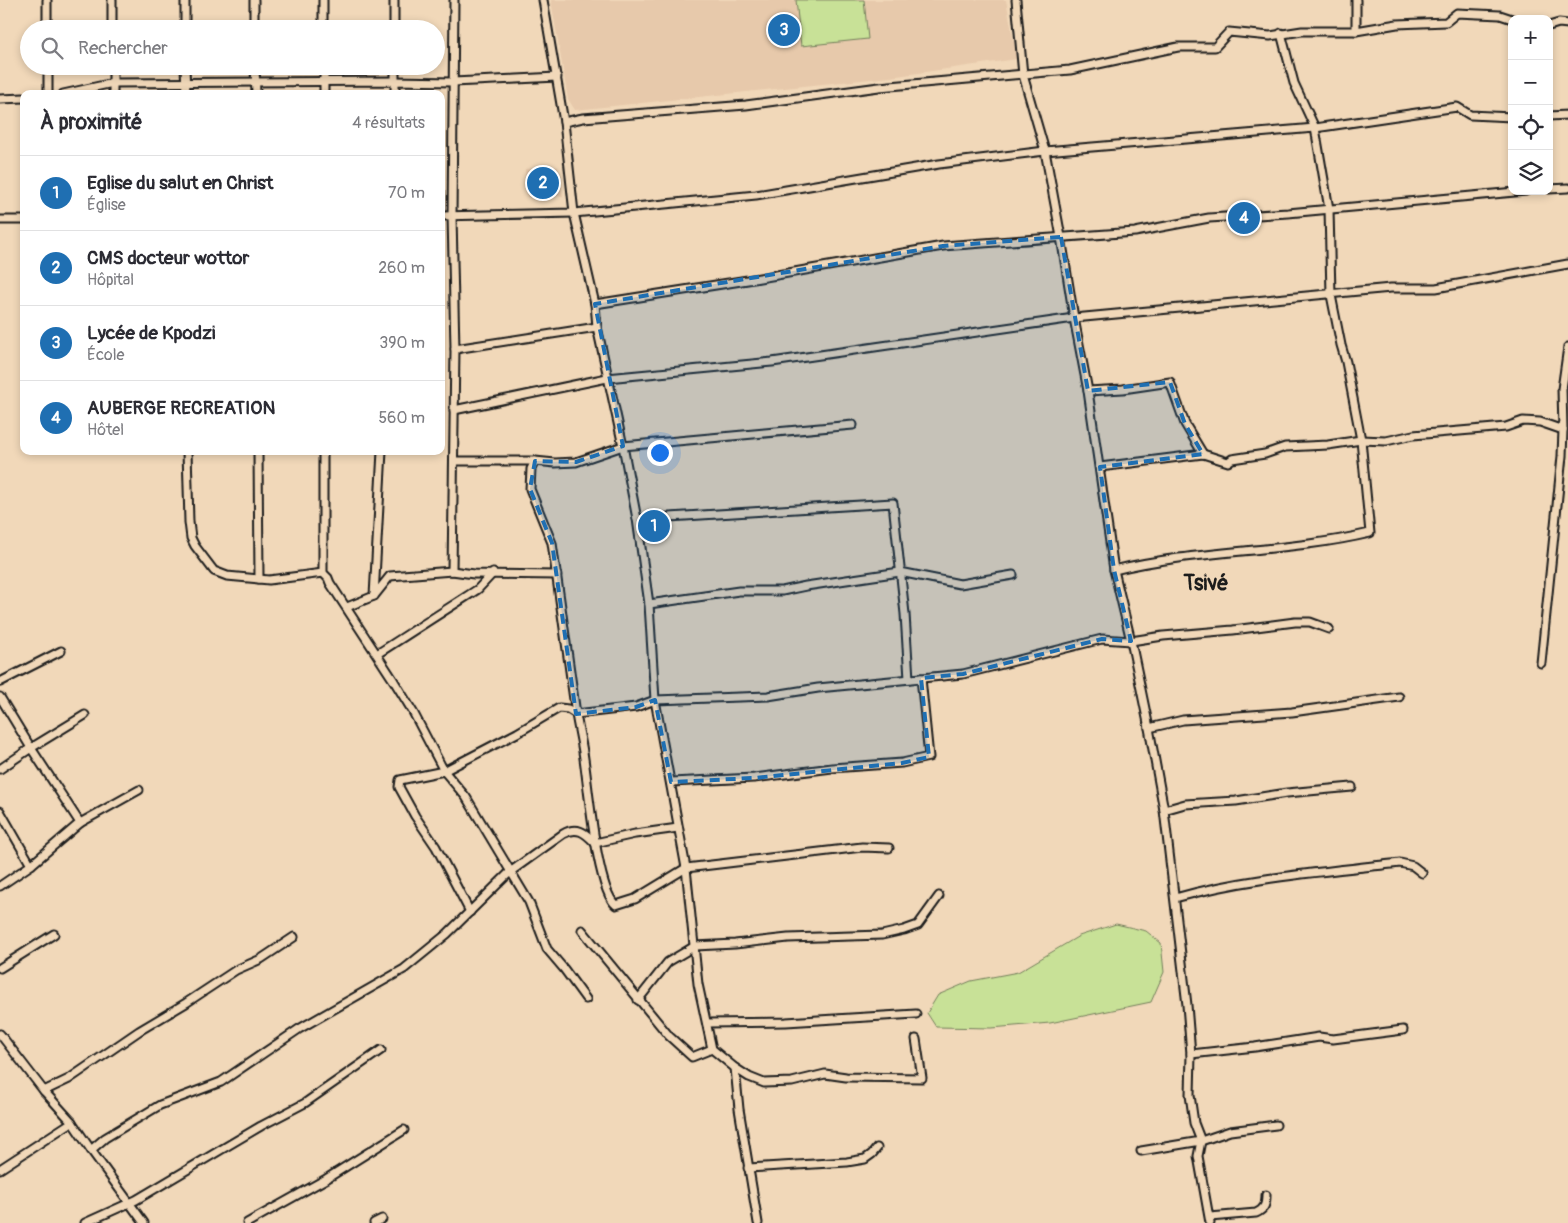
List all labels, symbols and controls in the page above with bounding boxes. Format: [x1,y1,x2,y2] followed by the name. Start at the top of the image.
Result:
[768,11,800,49] pin: 3
[1508,15,1553,195] map controls
[1508,15,1553,60] button: +
[20,20,445,75] search box
[38,34,66,62] icon: search
[78,36,168,60] text: Rechercher
[1508,60,1553,105] button: −
[1508,105,1553,150] button: locate
[40,109,143,136] text: À proximité
[352,113,425,133] text: 4 résultats
[1508,150,1553,195] button: layers
[527,164,559,202] pin: 2
[87,171,273,195] text: Eglise du salut en Christ
[53,183,59,203] text: 1
[388,183,425,203] text: 70 m
[87,195,126,215] text: Église
[1228,199,1260,237] pin: 4
[87,246,249,270] text: CMS docteur wottor
[52,258,60,278] text: 2
[378,258,425,278] text: 260 m
[87,270,134,290] text: Hôpital
[87,321,215,345] text: Lycée de Kpodzi
[52,333,60,353] text: 3
[379,333,425,353] text: 390 m
[87,345,124,365] text: École
[87,396,275,420] text: AUBERGE RECREATION
[51,408,61,428] text: 4
[378,408,425,428] text: 560 m
[87,420,124,440] text: Hôtel
[647,440,673,466] your location
[638,507,670,545] pin: 1
[1183,570,1228,597] district label: Tsivé

